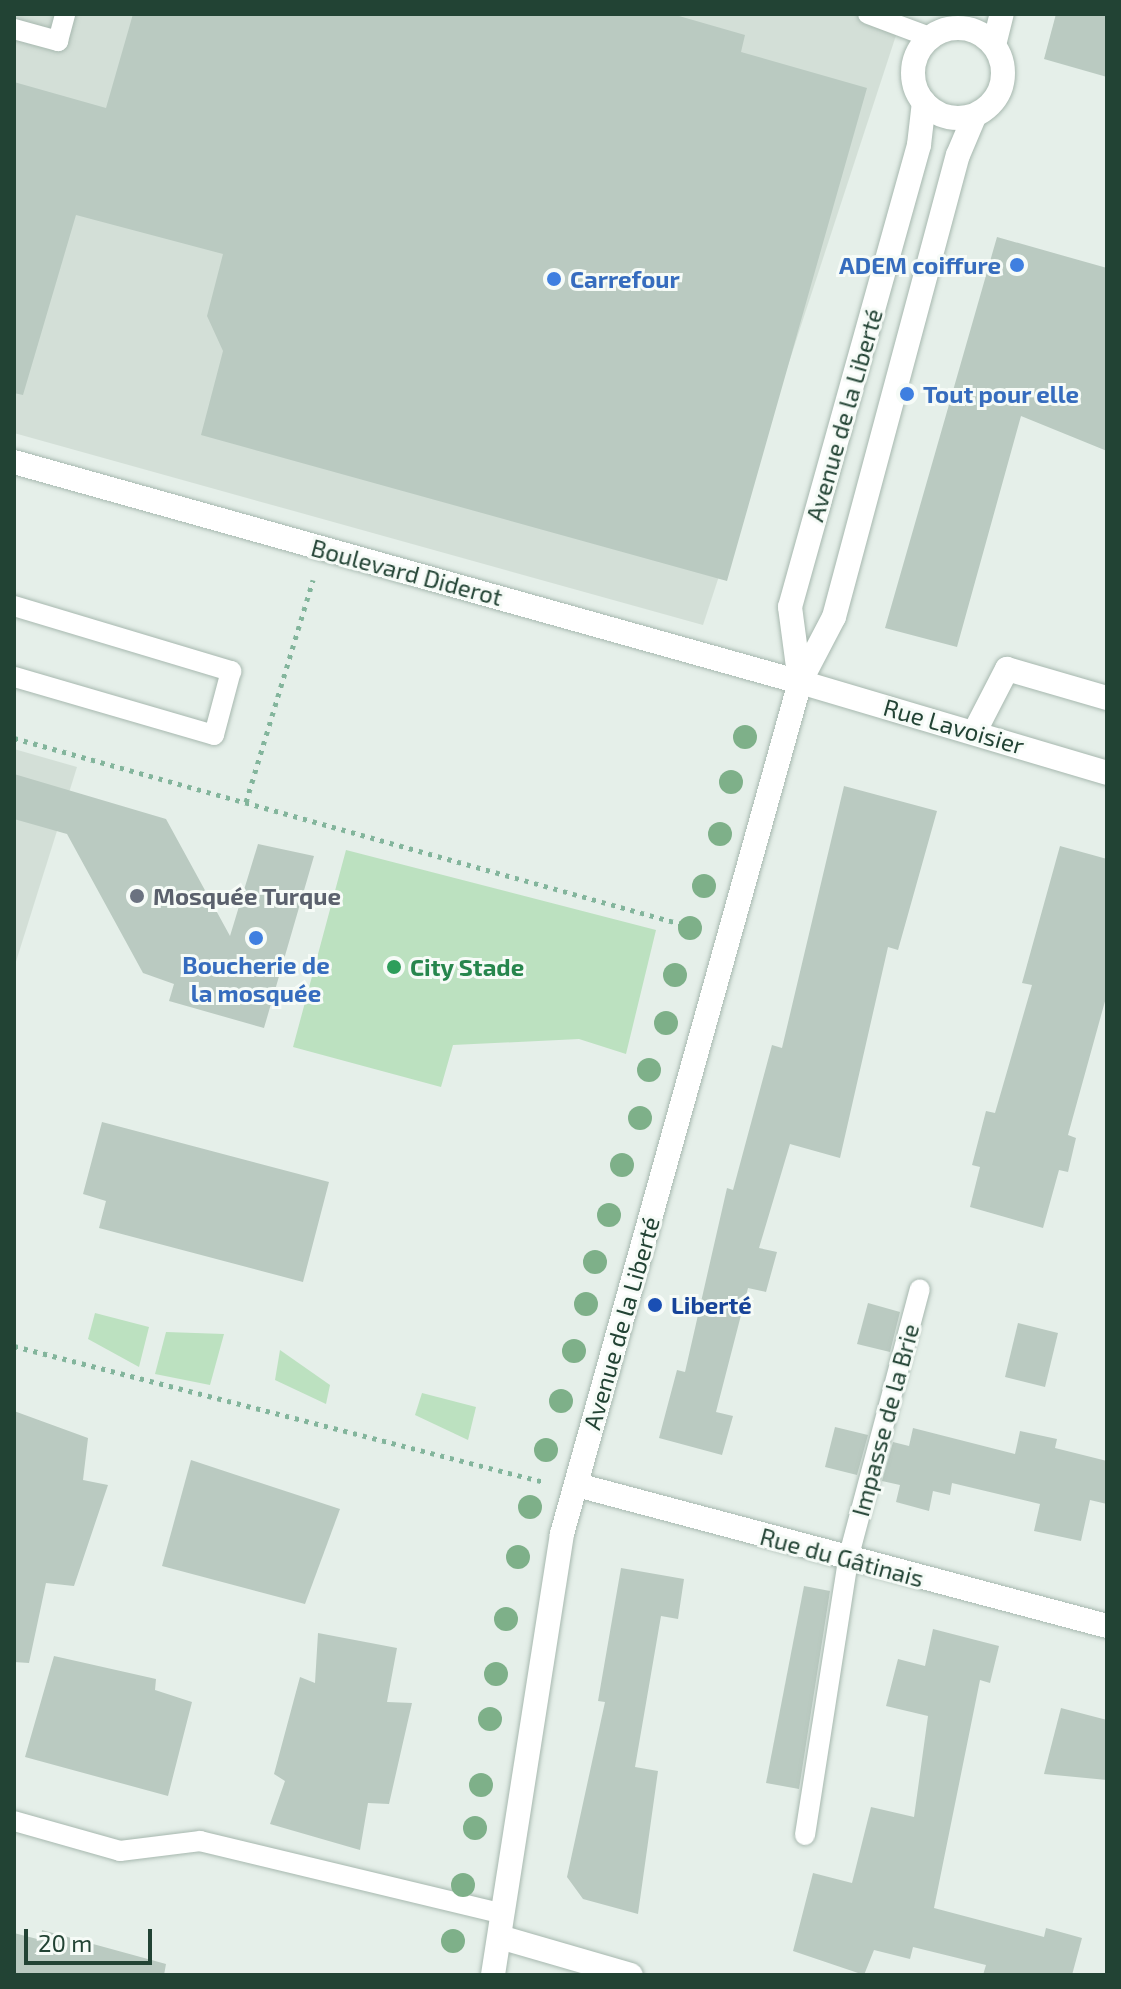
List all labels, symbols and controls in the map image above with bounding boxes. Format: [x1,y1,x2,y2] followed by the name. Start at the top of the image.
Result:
[839,251,1001,279] place label: ADEM coiffure
[1008,256,1026,274] marker: ADEM coiffure
[570,265,680,293] place label: Carrefour
[545,270,563,288] marker: Carrefour
[800,305,888,525] street label: Avenue de la Liberté
[923,380,1080,408] place label: Tout pour elle
[898,385,916,403] marker: Tout pour elle
[308,533,506,611] street label: Boulevard Diderot
[880,692,1028,760] street label: Rue Lavoisier
[153,882,341,910] place label: Mosquée Turque
[128,887,146,905] marker: Mosquée Turque
[247,929,265,947] marker: Boucherie de la mosquée
[182,951,330,1007] place label: Boucherie de la mosquée
[410,953,525,981] place label: City Stade
[385,958,403,976] marker: City Stade
[577,1213,665,1433] street label: Avenue de la Liberté
[671,1291,752,1319] place label: Liberté
[646,1296,664,1314] marker: Liberté
[845,1321,925,1519] street label: Impasse de la Brie
[757,1521,927,1593] street label: Rue du Gâtinais
[28,1913,156,1963] scale bar
[38,1928,92,1957] text: 20 m

